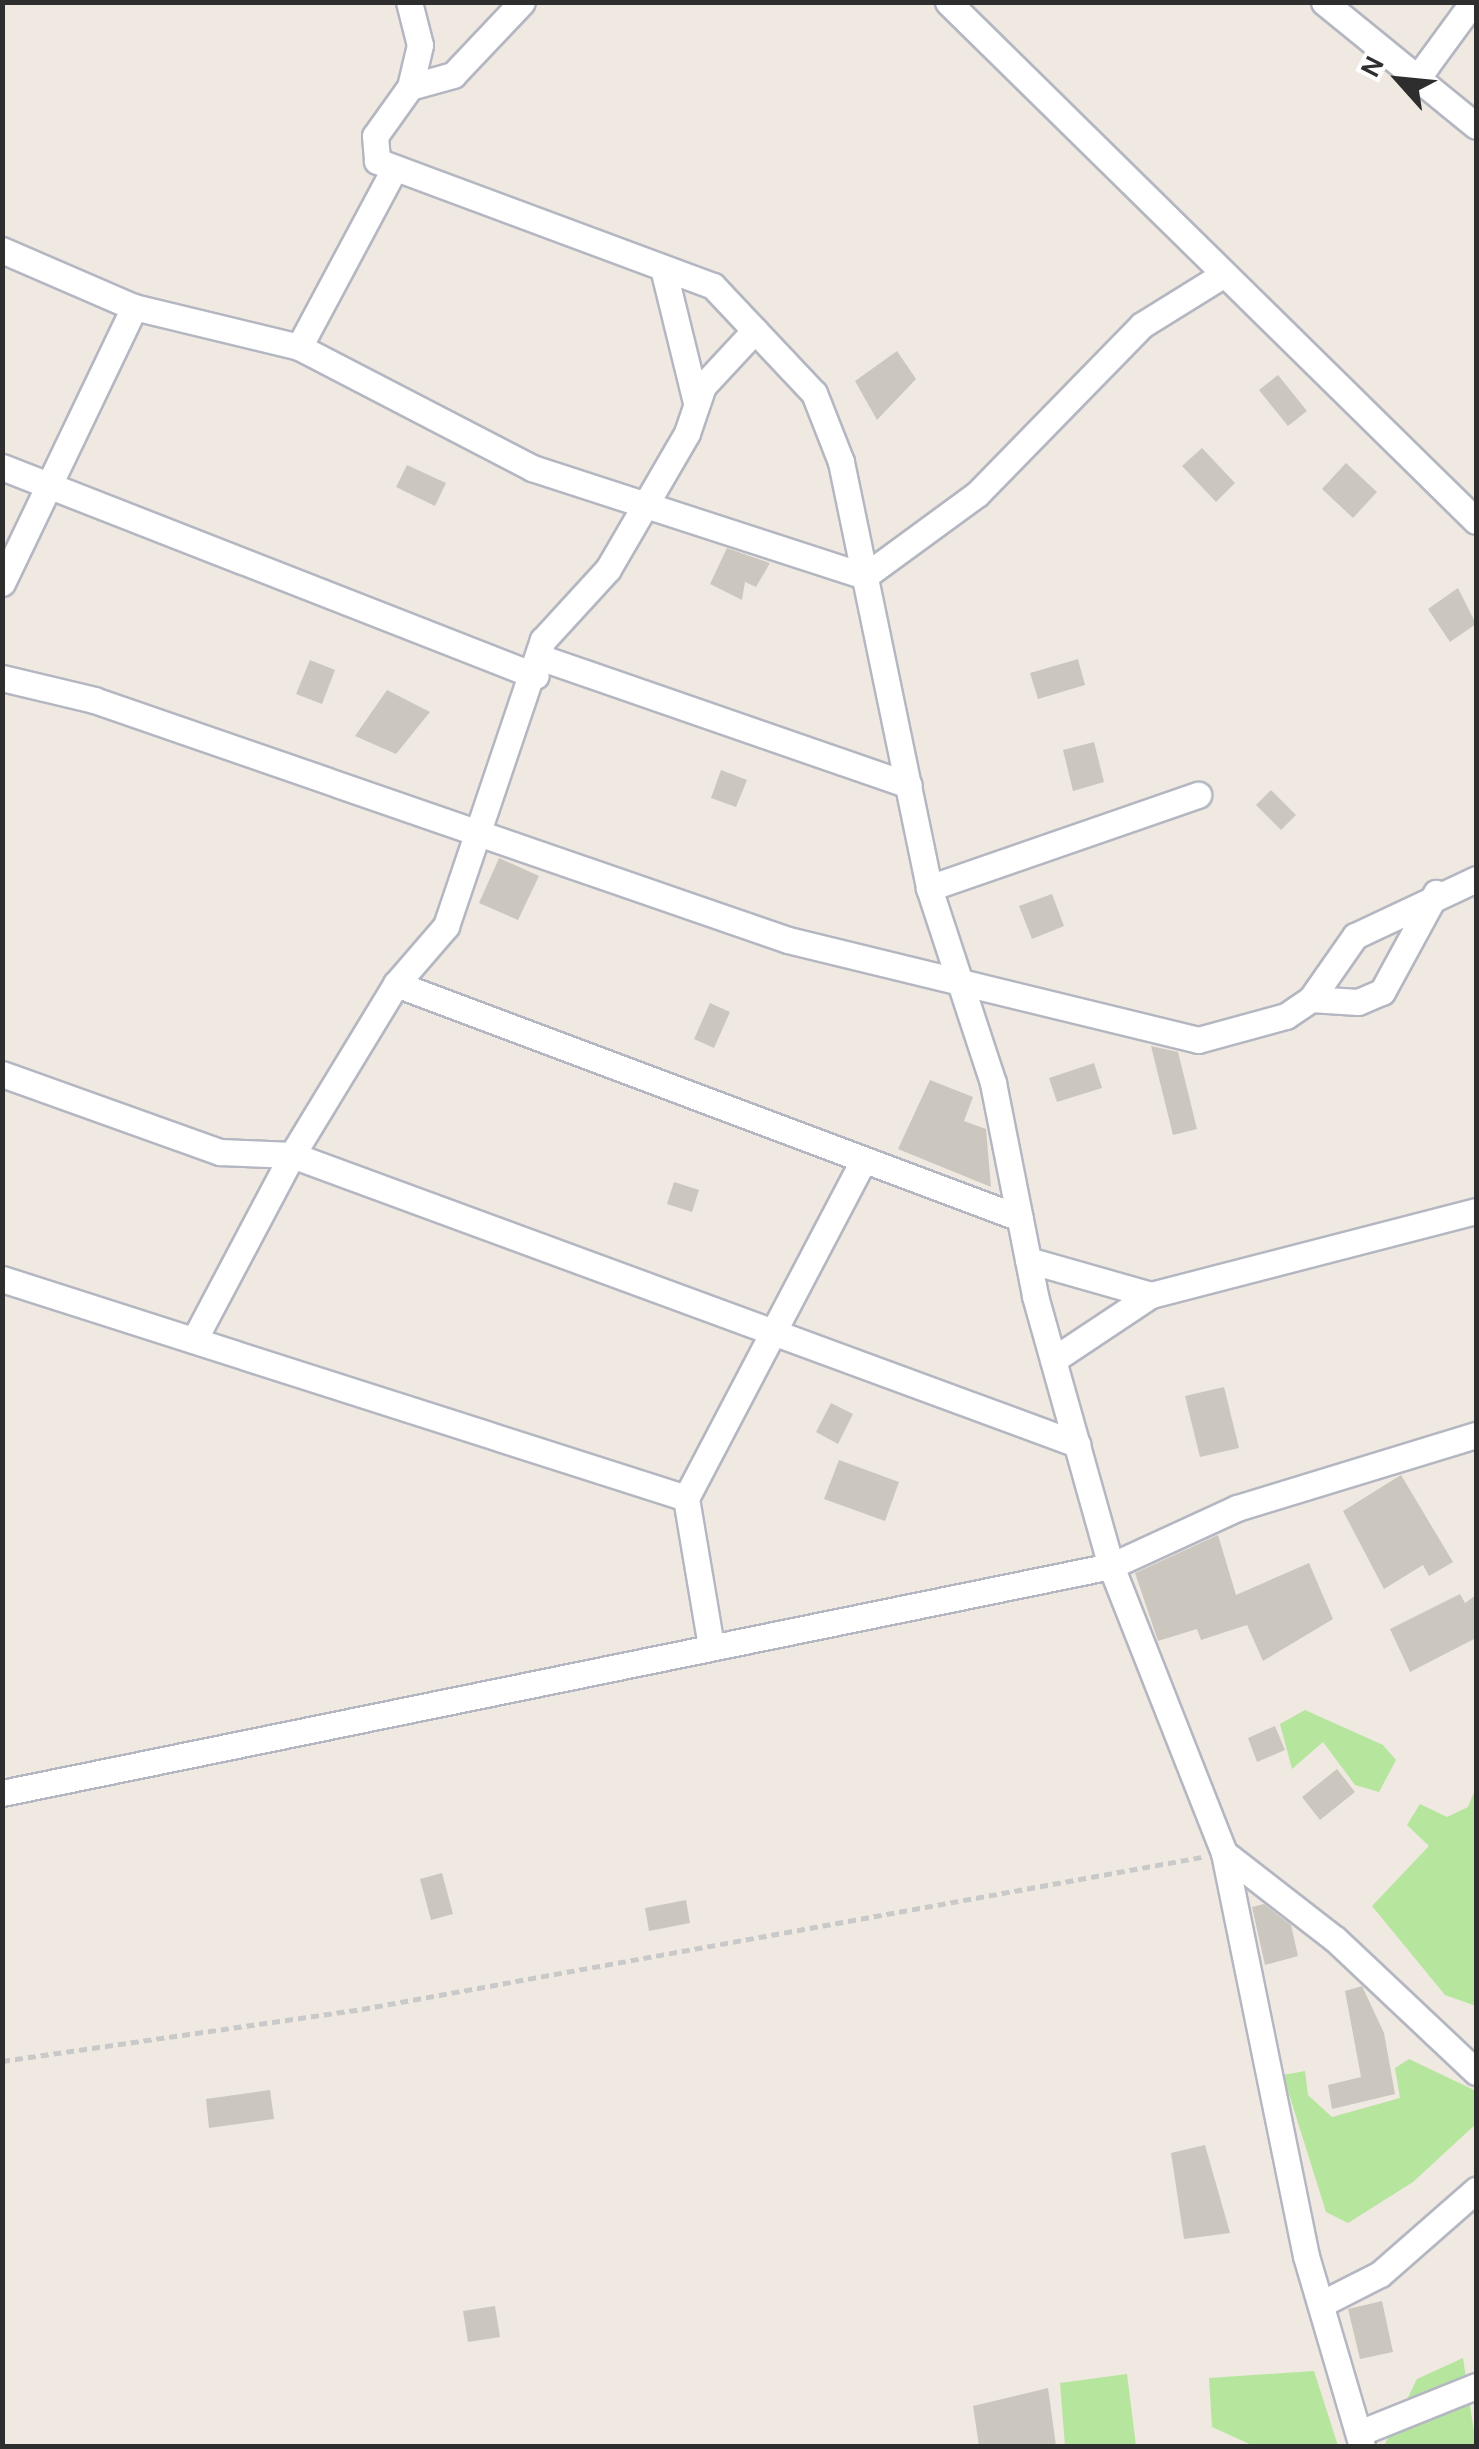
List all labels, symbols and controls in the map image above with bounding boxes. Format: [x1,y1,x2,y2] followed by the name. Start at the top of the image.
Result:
[1349,30,1449,130] north arrow
[1353,50,1391,83] text: N

